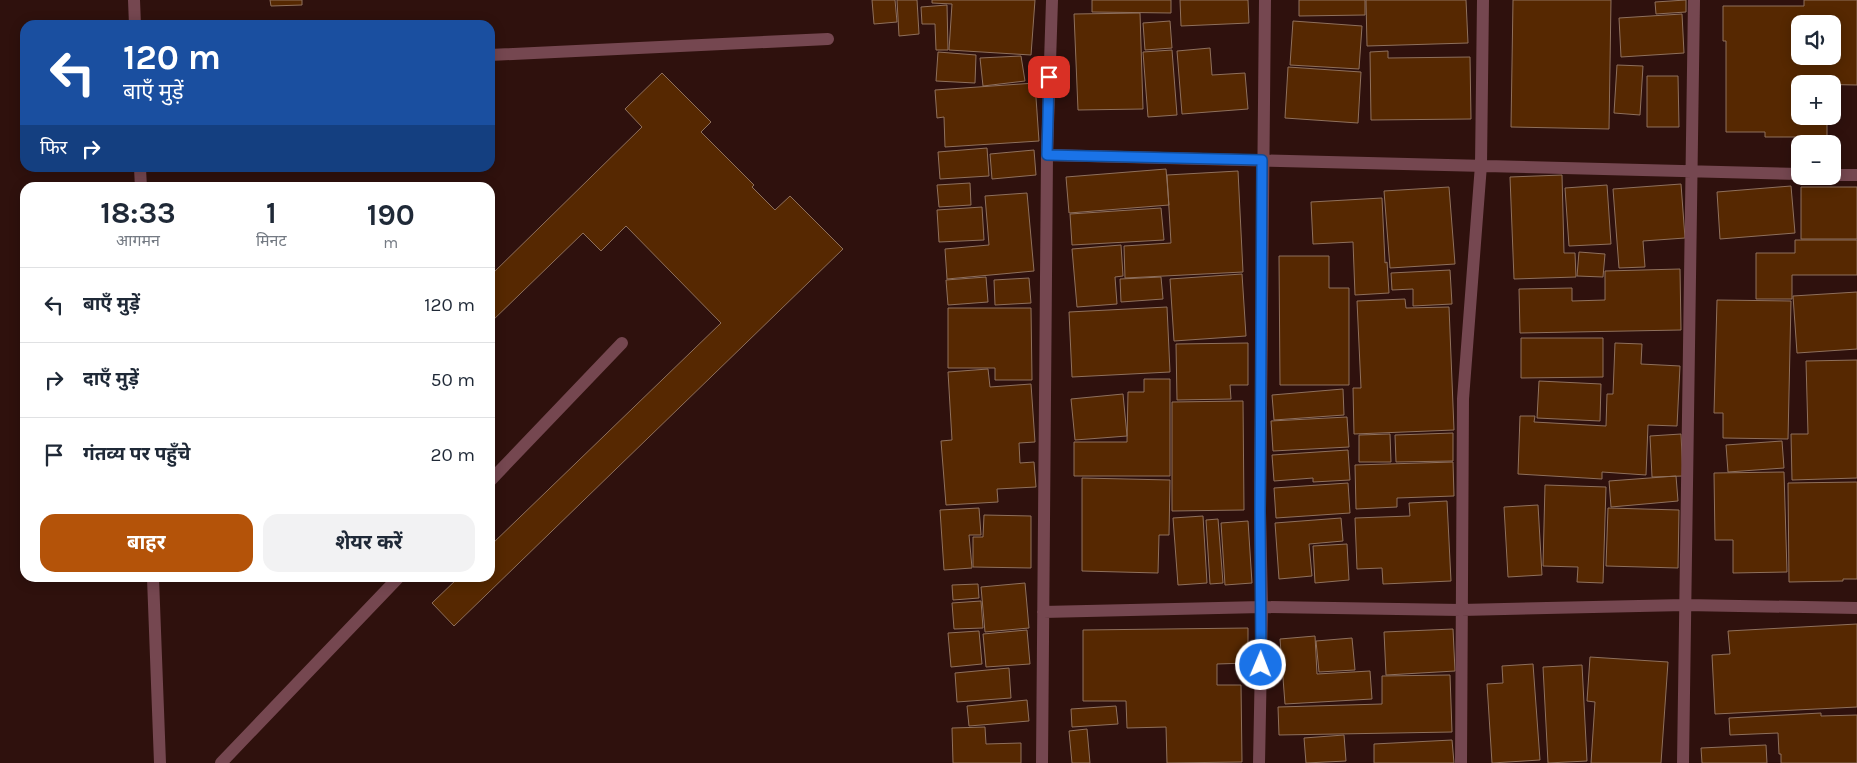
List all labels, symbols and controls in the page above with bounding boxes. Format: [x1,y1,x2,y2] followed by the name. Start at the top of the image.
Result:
[1791,15,1841,185] map controls
[1791,15,1841,65] button: sound
[123,37,221,78] text: 120 m
[40,40,105,105] icon: left
[1028,56,1070,98] pin
[1035,63,1063,91] icon: arrive
[1791,75,1841,125] button: +
[123,79,184,105] text: बाएँ मुड़ें
[77,135,105,163] icon: right
[1791,135,1841,185] button: −
[40,137,67,159] text: फिर
[100,195,176,231] text: 18:33
[266,195,277,231] text: 1
[367,197,415,233] text: 190
[116,231,160,250] text: आगमन
[256,231,287,250] text: मिनट
[383,233,398,252] text: m
[40,291,68,319] icon: left
[83,293,140,315] text: बाएँ मुड़ें
[424,294,475,316] text: 120 m
[40,366,68,394] icon: right
[83,368,139,390] text: दाएँ मुड़ें
[431,369,475,391] text: 50 m
[40,441,68,469] icon: arrive
[83,443,190,465] text: गंतव्य पर पहुँचे
[430,444,475,466] text: 20 m
[40,514,253,572] button: बाहर
[263,514,475,572] button: शेयर करें
[1234,638,1286,690] position arrow

